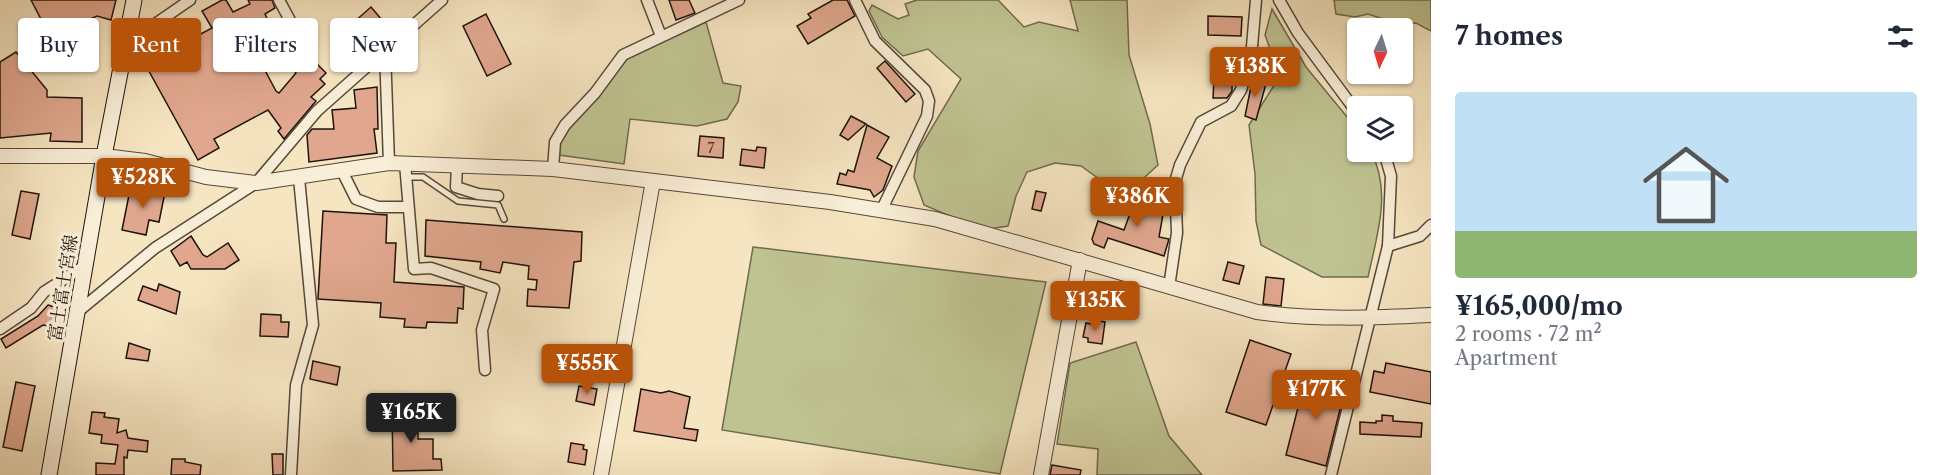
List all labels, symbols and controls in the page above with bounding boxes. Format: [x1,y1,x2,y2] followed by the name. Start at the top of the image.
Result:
[18,18,99,72] chip: Buy
[111,18,201,72] chip: Rent
[213,18,318,72] chip: Filters
[330,18,418,72] chip: New
[1347,18,1413,84] north arrow
[1347,18,1413,162] map controls
[1455,20,1563,52] text: 7 homes
[1884,20,1917,53] icon: filters
[1213,47,1297,98] pin: ¥138K
[1224,54,1286,78] text: ¥138K
[1347,96,1413,162] button: layers
[1632,131,1740,239] icon: home
[707,138,715,157] house number: 7
[101,158,185,209] pin: ¥528K
[111,165,175,189] text: ¥528K
[1095,177,1179,228] pin: ¥386K
[1104,184,1170,208] text: ¥386K
[44,233,82,343] street label: 富士富士宮線
[1053,281,1137,332] pin: ¥135K
[1064,288,1126,312] text: ¥135K
[1455,290,1623,322] text: ¥165,000/mo
[1455,322,1602,346] text: 2 rooms · 72 m²
[545,344,629,395] pin: ¥555K
[1455,346,1558,370] text: Apartment
[556,351,618,375] text: ¥555K
[1274,370,1358,421] pin: ¥177K
[1286,377,1346,401] text: ¥177K
[369,393,453,444] pin: ¥165K
[380,400,442,424] text: ¥165K

